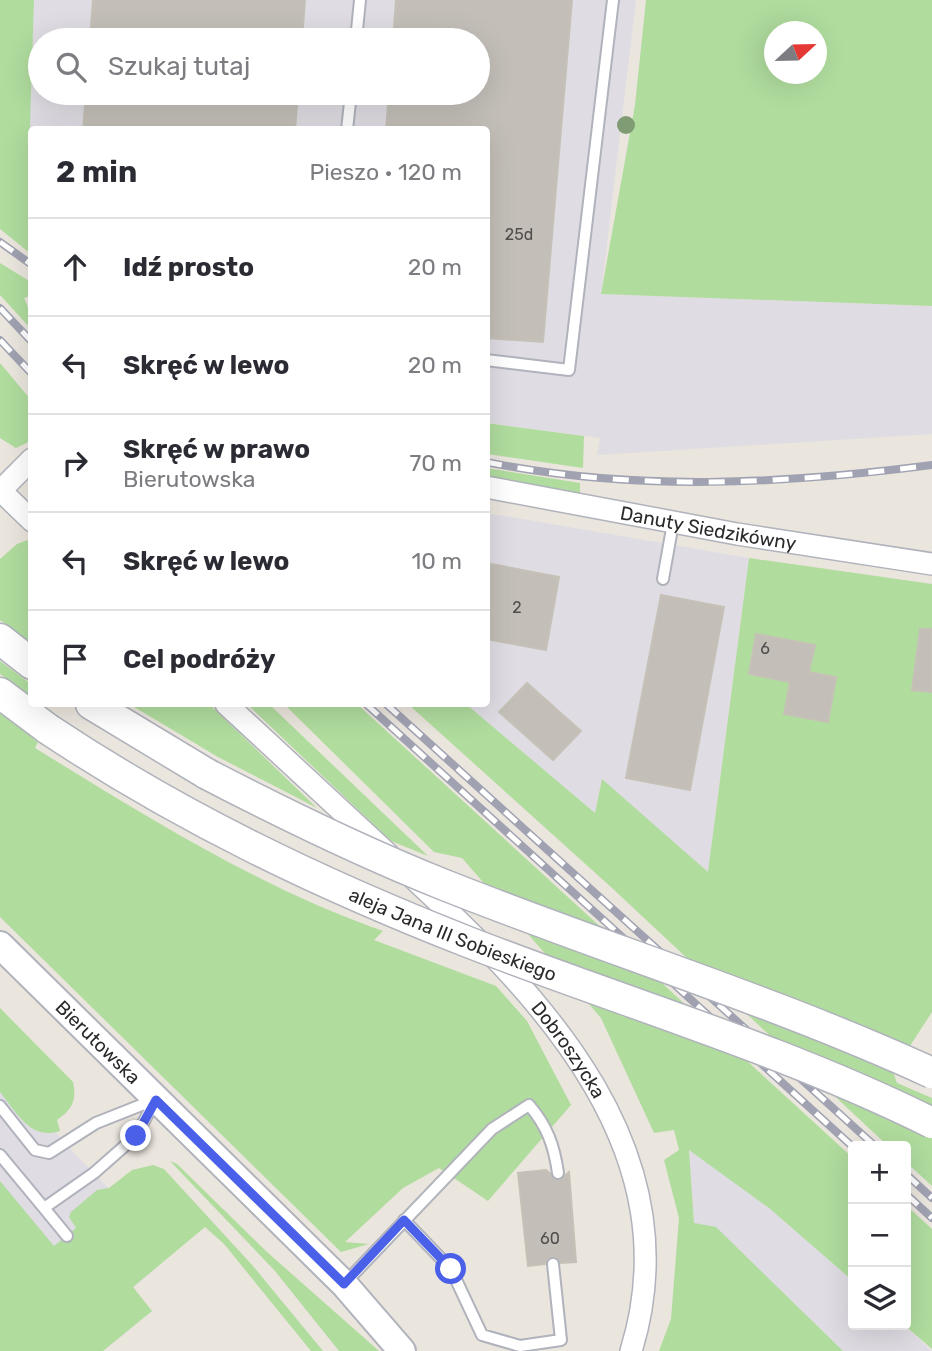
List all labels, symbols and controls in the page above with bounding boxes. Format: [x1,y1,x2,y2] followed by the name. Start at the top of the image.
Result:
[764,21,827,84] north arrow
[28,28,490,105] search box
[52,48,90,86] icon: search
[108,51,250,82] text: Szukaj tutaj
[56,154,137,190] text: 2 min
[309,158,462,186] text: Pieszo · 120 m
[505,225,533,244] house number: 25d
[56,248,94,286] icon: ahead
[123,252,254,283] text: Idź prosto
[408,253,462,281] text: 20 m
[56,346,94,384] icon: left
[123,350,289,381] text: Skręć w lewo
[408,351,462,379] text: 20 m
[123,434,310,465] text: Skręć w prawo
[56,444,94,482] icon: right
[410,449,462,477] text: 70 m
[123,465,256,493] text: Bierutowska
[618,501,798,554] street label: Danuty Siedzikówny
[56,542,94,580] icon: left
[123,546,289,577] text: Skręć w lewo
[411,547,462,575] text: 10 m
[512,598,522,617] house number: 2
[760,639,770,658] house number: 6
[56,640,94,678] icon: arrive
[123,644,276,675] text: Cel podróży
[346,882,560,986] street label: aleja Jana III Sobieskiego
[51,995,145,1089] street label: Bierutowska
[527,996,610,1102] street label: Dobroszycka
[120,1120,151,1151] route end
[848,1141,911,1330] map controls
[848,1141,911,1204] button: +
[848,1204,911,1267] button: −
[540,1229,560,1248] house number: 60
[435,1253,466,1284] route start
[848,1267,911,1330] button: layers

